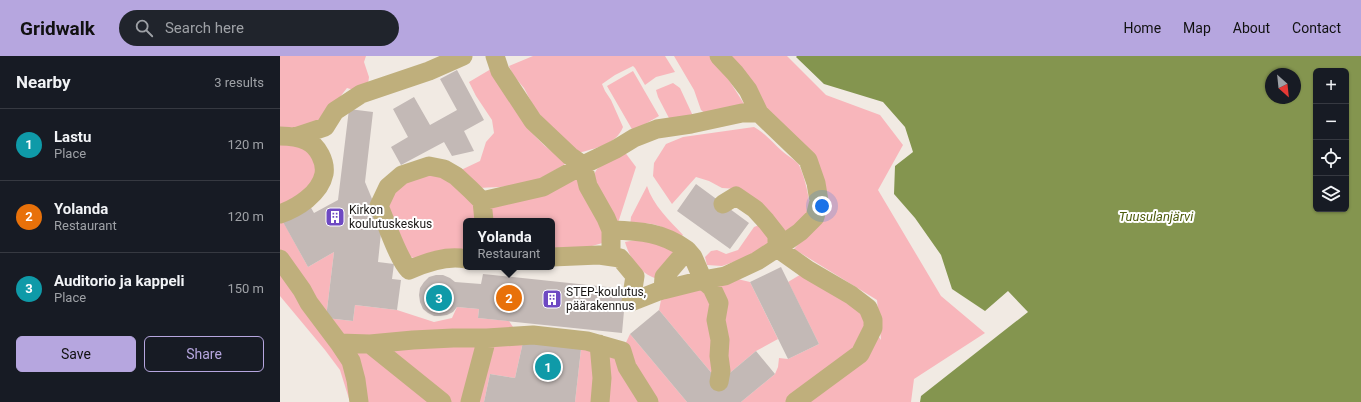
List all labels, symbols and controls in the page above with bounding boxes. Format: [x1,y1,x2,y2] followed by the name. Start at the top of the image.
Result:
[119,10,399,46] search box
[20,17,95,40] text: Gridwalk
[133,17,155,39] icon: search
[165,19,244,37] text: Search here
[1123,20,1161,36] text: Home
[1183,20,1211,36] text: Map
[1233,20,1270,36] text: About
[1292,20,1341,36] text: Contact
[1265,68,1301,104] north arrow
[1313,68,1349,212] map controls
[1313,68,1349,104] button: +
[16,72,71,92] text: Nearby
[214,75,264,90] text: 3 results
[1313,104,1349,140] button: −
[54,128,91,146] text: Lastu
[25,137,33,152] text: 1
[227,137,264,152] text: 120 m
[1313,140,1349,176] button: locate
[54,146,86,161] text: Place
[1313,176,1349,212] button: layers
[812,196,832,216] your location
[54,200,108,218] text: Yolanda
[349,203,432,231] place label: Kirkon koulutuskeskus
[324,206,346,228] building icon: Kirkon koulutuskeskus
[25,209,33,224] text: 2
[227,209,264,224] text: 120 m
[1119,209,1194,224] water label: Tuusulanjärvi
[54,218,117,233] text: Restaurant
[463,218,555,270] popup
[478,228,532,246] text: Yolanda
[478,246,540,261] text: Restaurant
[54,272,184,290] text: Auditorio ja kappeli
[25,281,33,296] text: 3
[227,281,264,296] text: 150 m
[426,283,452,313] pin: 3
[496,283,522,313] pin: 2
[566,285,646,313] place label: STEP-koulutus, päärakennus
[541,288,563,310] building icon: STEP-koulutus, päärakennus
[54,290,86,305] text: Place
[16,336,136,372] button: Save
[144,336,264,372] button: Share
[535,352,561,382] pin: 1

